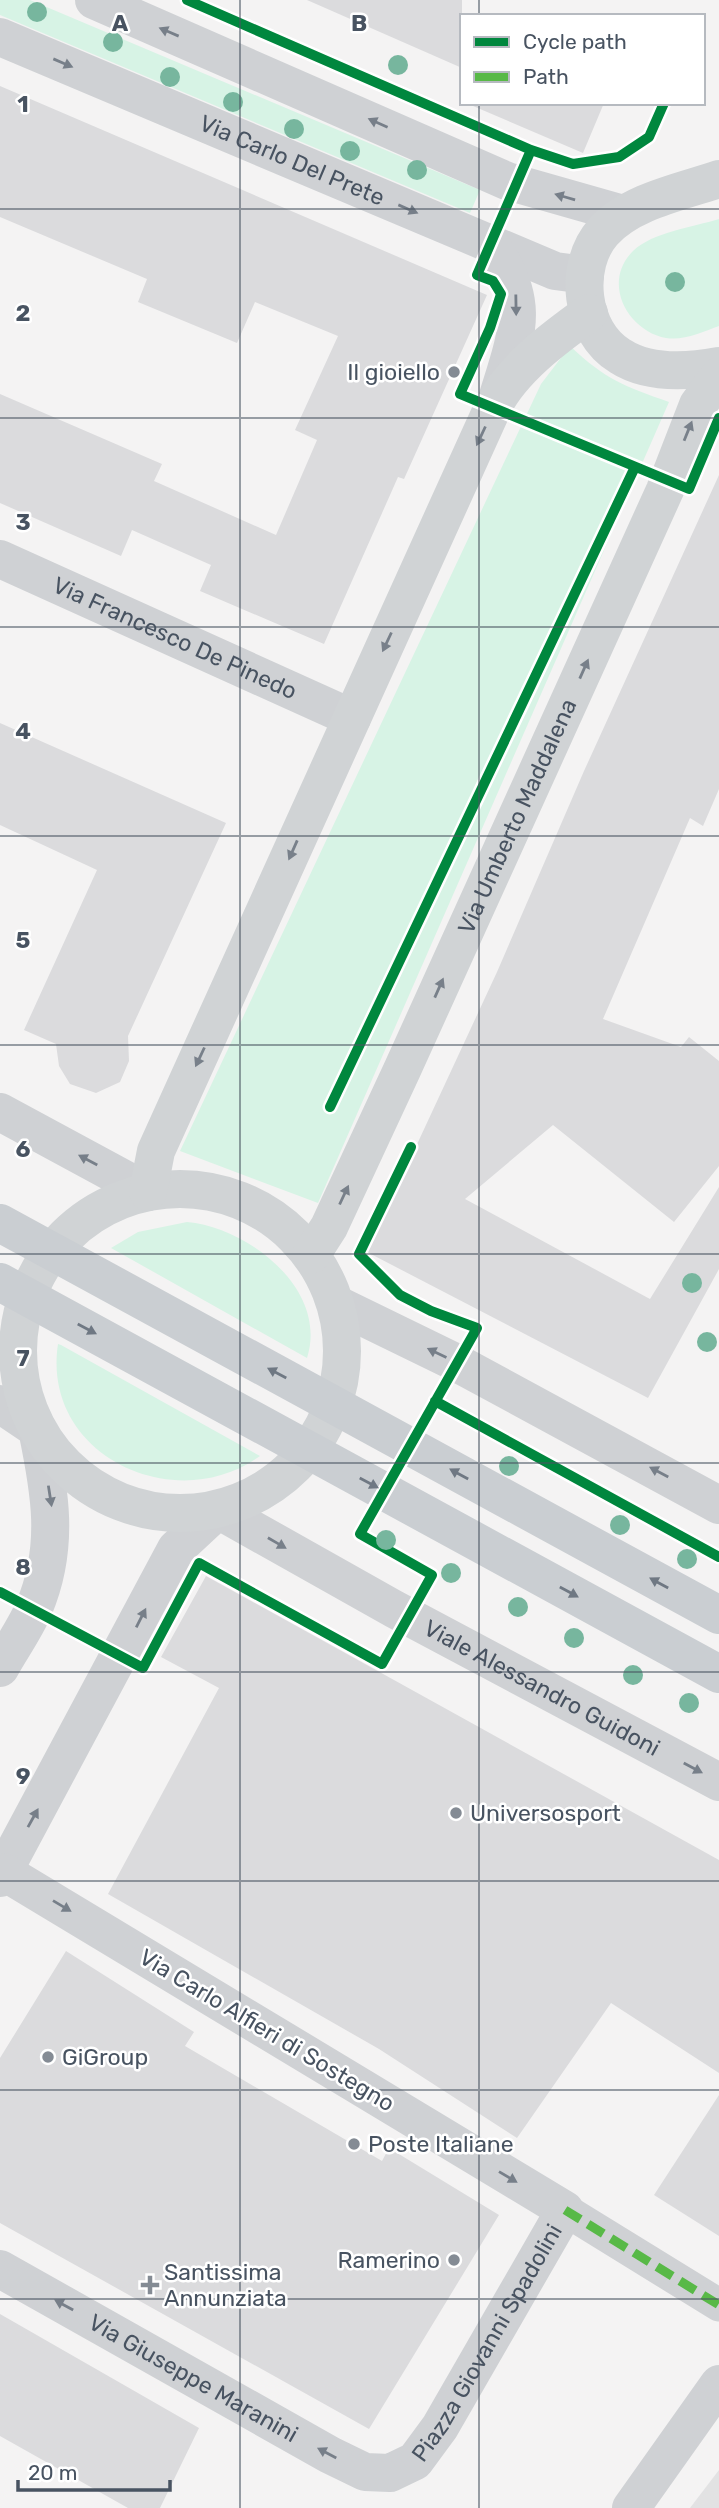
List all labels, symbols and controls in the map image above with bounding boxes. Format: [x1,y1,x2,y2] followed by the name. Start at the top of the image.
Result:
[112,9,129,37] text: A
[351,9,367,37] text: B
[460,14,705,105] legend
[159,26,179,38] one-way arrow
[523,29,627,54] text: Cycle path
[53,58,74,69] one-way arrow
[523,64,569,89] text: Path
[17,90,29,118] text: 1
[195,109,389,212] street label: Via Carlo Del Prete
[367,117,388,128] one-way arrow
[555,192,576,202] one-way arrow
[398,203,418,215] one-way arrow
[510,294,522,316] one-way arrow
[16,299,30,327] text: 2
[347,358,440,386] place label: Il gioiello
[446,364,462,380] marker: Il gioiello
[682,420,693,441] one-way arrow
[475,425,486,446] one-way arrow
[15,508,31,536] text: 3
[49,571,301,705] street label: Via Francesco De Pinedo
[381,632,392,653] one-way arrow
[578,659,589,680] one-way arrow
[452,694,582,938] street label: Via Umberto Maddalena
[15,717,31,745] text: 4
[287,840,299,860] one-way arrow
[16,926,31,954] text: 5
[433,978,445,998] one-way arrow
[194,1047,206,1067] one-way arrow
[16,1135,31,1163] text: 6
[77,1154,97,1166] one-way arrow
[338,1185,349,1205] one-way arrow
[77,1323,97,1334] one-way arrow
[16,1344,30,1372] text: 7
[427,1348,447,1359] one-way arrow
[267,1367,286,1379] one-way arrow
[649,1467,669,1478] one-way arrow
[449,1468,469,1480] one-way arrow
[359,1477,379,1489] one-way arrow
[45,1485,56,1507] one-way arrow
[267,1537,287,1549] one-way arrow
[15,1553,31,1581] text: 8
[649,1577,669,1589] one-way arrow
[559,1586,578,1598] one-way arrow
[135,1608,146,1628] one-way arrow
[419,1614,665,1762] street label: Viale Alessandro Guidoni
[16,1762,30,1790] text: 9
[683,1762,702,1774] one-way arrow
[470,1799,621,1827] place label: Universosport
[448,1805,464,1821] marker: Universosport
[27,1808,39,1828] one-way arrow
[53,1900,72,1913] one-way arrow
[134,1943,400,2117] street label: Via Carlo Alfieri di Sostegno
[62,2043,148,2071] place label: GiGroup
[40,2049,56,2065] marker: GiGroup
[368,2130,514,2158] place label: Poste Italiane
[346,2136,362,2152] marker: Poste Italiane
[499,2170,518,2183] one-way arrow
[405,2219,568,2467] street label: Piazza Giovanni Spadolini
[337,2246,440,2274] place label: Ramerino
[446,2252,462,2268] marker: Ramerino
[164,2258,287,2312] place label: Santissima Annunziata
[142,2277,158,2293] marker: Santissima Annunziata
[55,2299,74,2311] one-way arrow
[84,2308,303,2448] street label: Via Giuseppe Maranini
[317,2447,337,2458] one-way arrow
[18,2448,170,2492] scale bar
[28,2460,77,2485] text: 20 m

